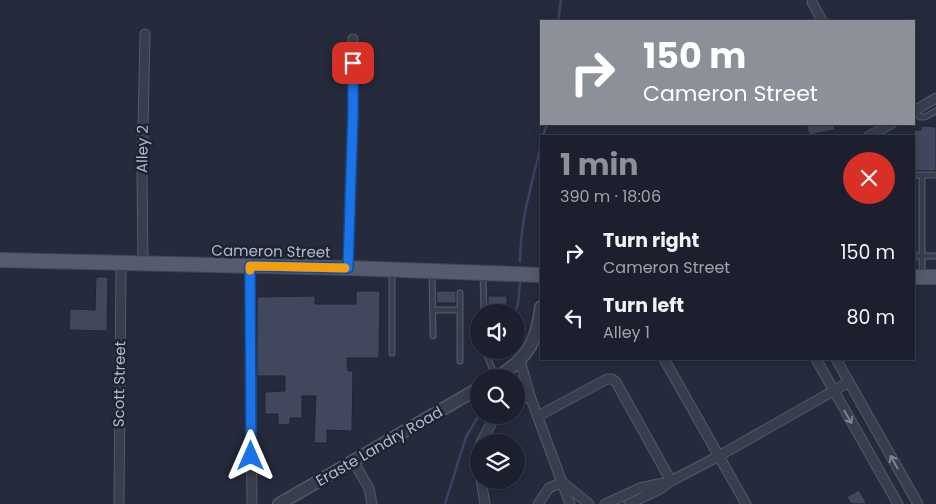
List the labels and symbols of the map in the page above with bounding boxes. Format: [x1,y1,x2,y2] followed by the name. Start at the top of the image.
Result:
[332,42,374,84] pin
[131,125,153,173] street label: Alley 2
[211,239,331,263] street label: Cameron Street
[108,341,130,427] street label: Scott Street
[312,401,446,491] street label: Eraste Landry Road
[843,409,853,424] one-way arrow
[224,429,276,481] position arrow
[889,454,899,469] one-way arrow

